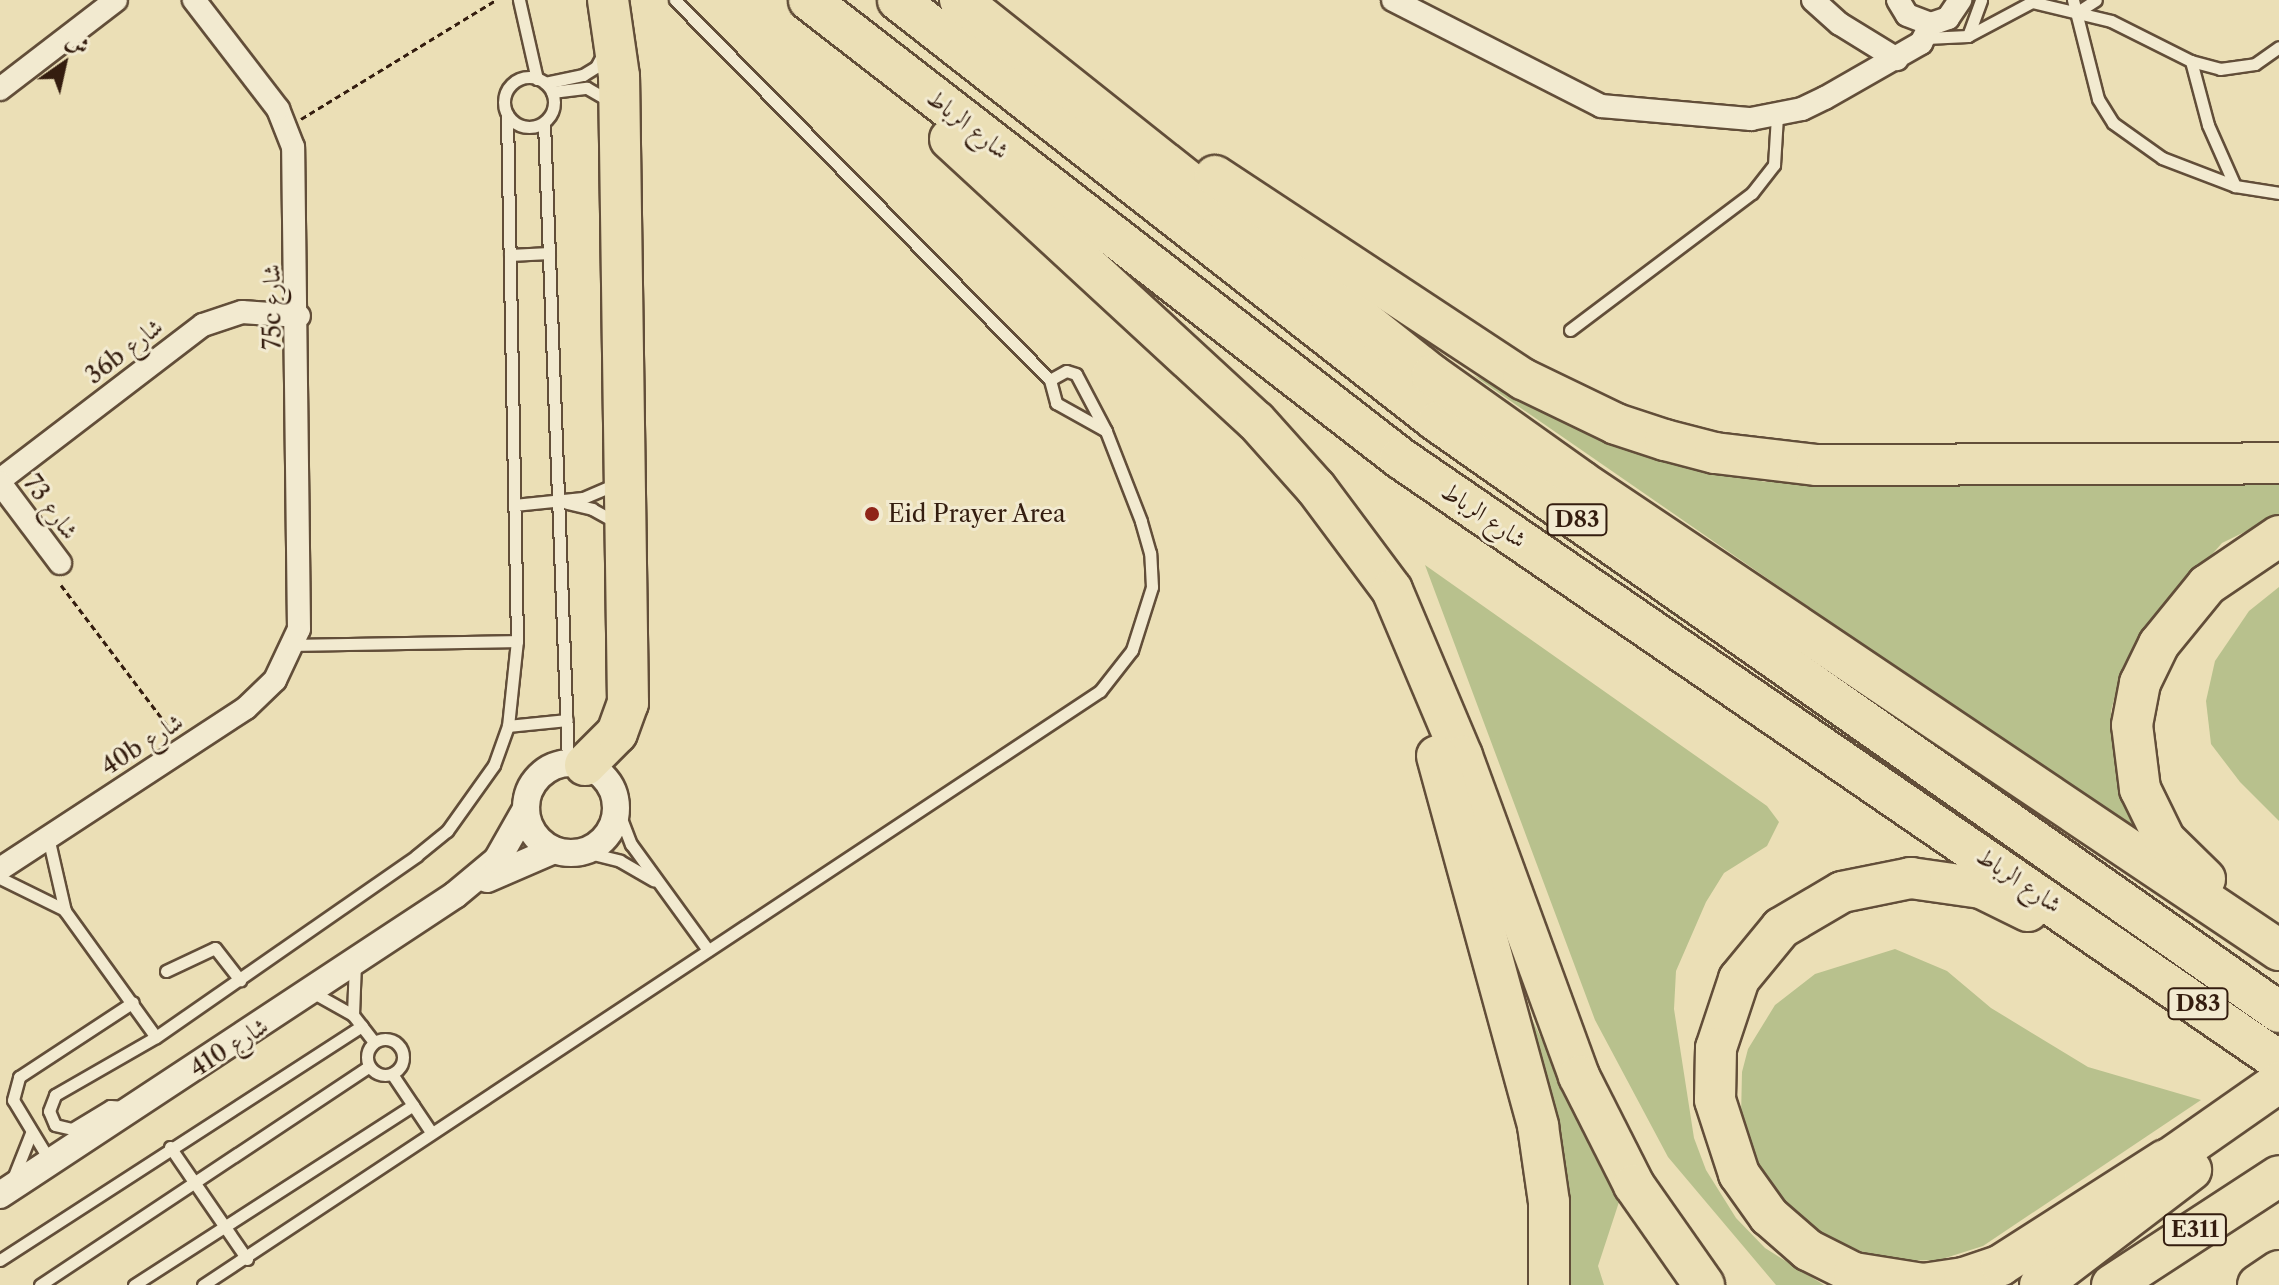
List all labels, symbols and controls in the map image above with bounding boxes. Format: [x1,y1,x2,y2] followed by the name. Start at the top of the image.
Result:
[24,24,104,104] north arrow
[61,26,94,61] text: ش
[921,83,1015,165] street label: شارع الرباط
[257,264,287,350] street label: 75c شارع
[80,312,168,390] street label: 36b شارع
[18,469,84,545] street label: شارع 73
[1436,476,1532,554] street label: شارع الرباط
[888,500,1067,528] place label: Eid Prayer Area
[1545,502,1609,538] road number: D83
[863,505,881,523] marker: Eid Prayer Area
[96,707,188,781] street label: 40b شارع
[1971,841,2067,919] street label: شارع الرباط
[2166,986,2230,1022] road number: D83
[185,1011,273,1083] street label: شارع 410
[2161,1212,2229,1248] road number: E311

